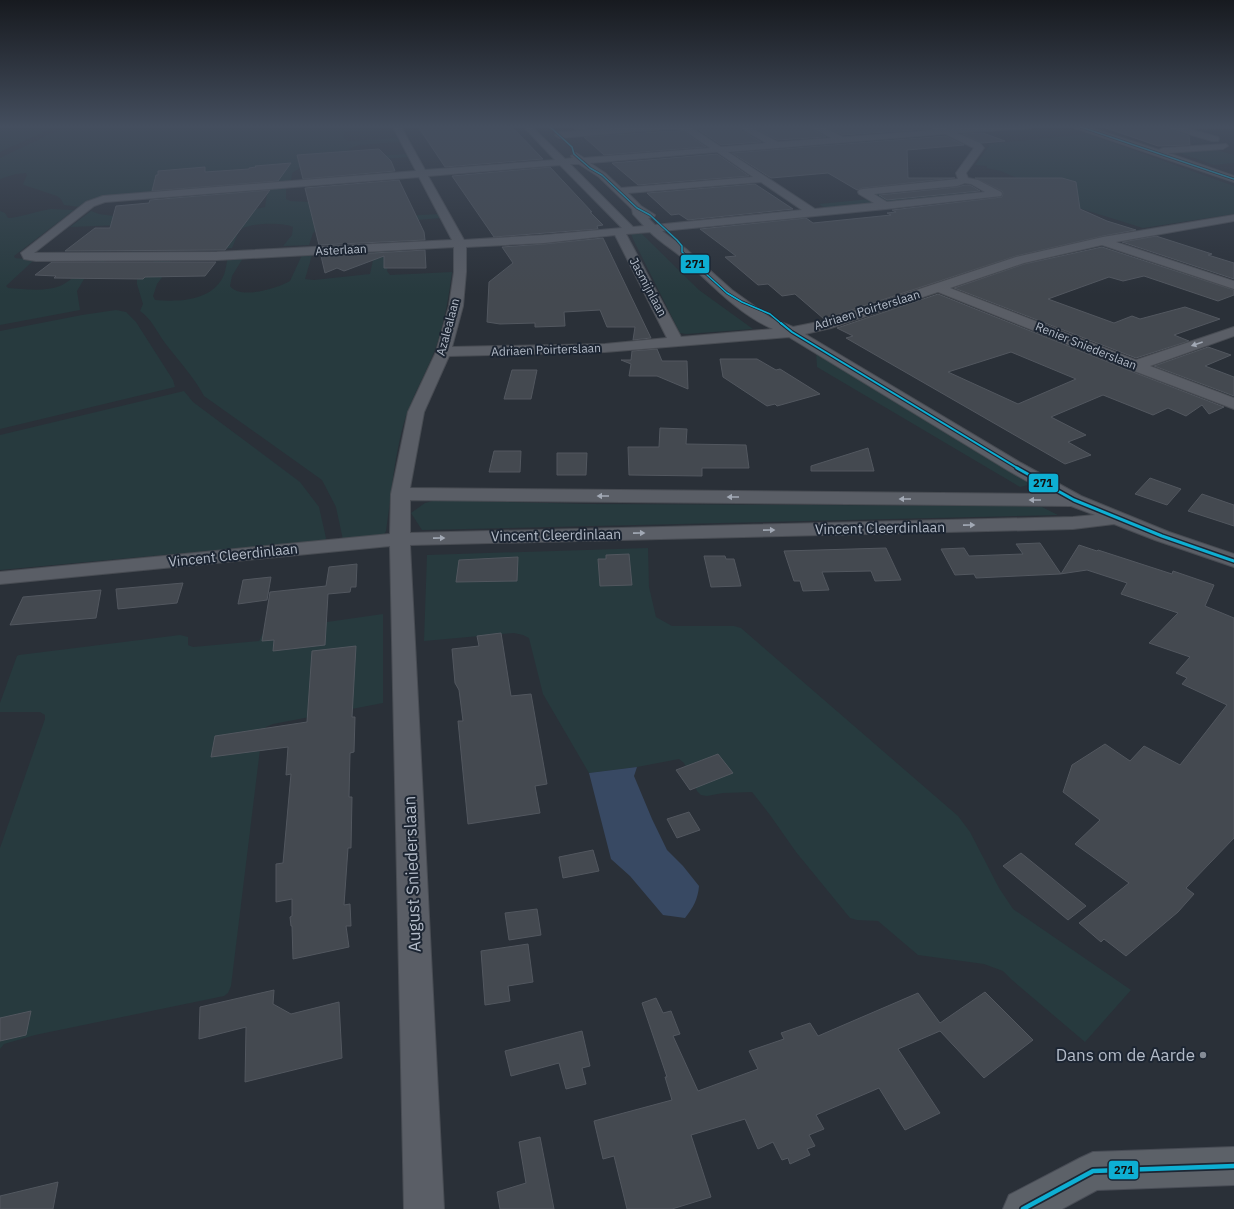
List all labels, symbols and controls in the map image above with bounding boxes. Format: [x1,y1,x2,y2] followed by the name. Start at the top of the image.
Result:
[315,241,367,258] street label: Asterlaan
[680,254,710,274] line badge: 271
[627,255,670,319] street label: Jasmijnlaan
[685,257,705,271] text: 271
[812,286,922,333] street label: Adriaen Poirterslaan
[433,296,462,357] street label: Azalealaan
[1033,318,1139,373] street label: Renier Sniederslaan
[491,340,601,359] street label: Adriaen Poirterslaan
[1191,341,1203,347] one-way arrow
[1028,473,1059,493] line badge: 271
[1033,476,1053,490] text: 271
[596,493,609,499] one-way arrow
[726,494,739,500] one-way arrow
[898,496,911,502] one-way arrow
[1028,497,1041,503] one-way arrow
[815,518,945,538] street label: Vincent Cleerdinlaan
[963,522,975,529] one-way arrow
[491,525,621,545] street label: Vincent Cleerdinlaan
[763,527,776,533] one-way arrow
[633,530,646,536] one-way arrow
[433,535,446,541] one-way arrow
[167,539,299,571] street label: Vincent Cleerdinlaan
[398,795,426,953] street label: August Sniederslaan
[1056,1044,1195,1066] place label: Dans om de Aarde
[1198,1050,1208,1060] marker: Dans om de Aarde
[1108,1160,1139,1180] line badge: 271
[1114,1163,1134,1177] text: 271

